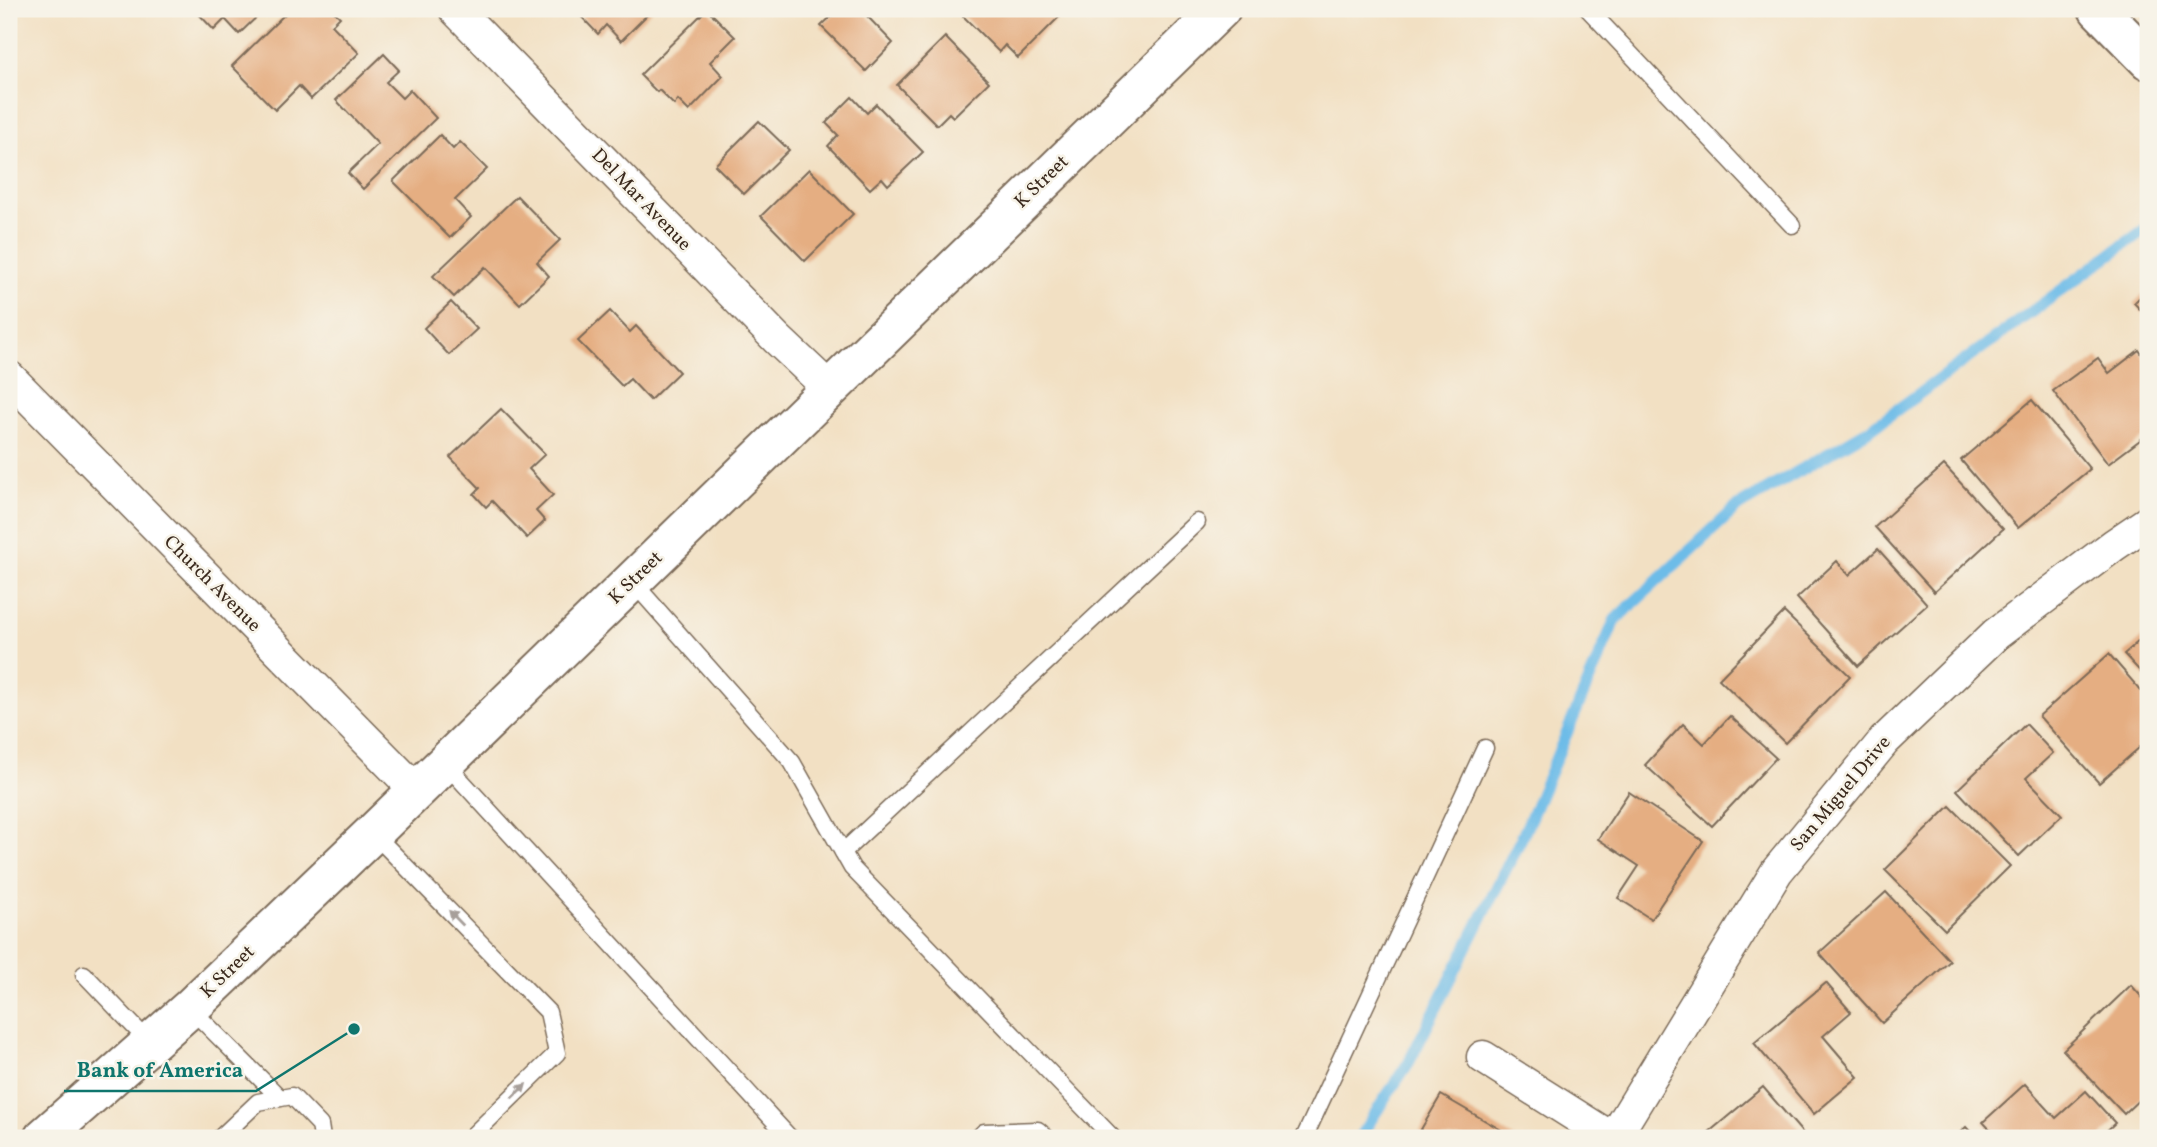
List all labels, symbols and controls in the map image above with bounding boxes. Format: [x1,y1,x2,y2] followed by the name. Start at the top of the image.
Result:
[585,143,697,257] street label: Del Mar Avenue
[1009,149,1075,214] street label: K Street
[158,530,266,638] street label: Church Avenue
[603,545,669,610] street label: K Street
[1785,731,1897,857] street label: San Miguel Drive
[448,910,464,926] one-way arrow
[195,939,261,1004] street label: K Street
[64,1049,256,1091] callout: Bank of America
[77,1057,243,1086] text: Bank of America
[510,1082,527,1099] one-way arrow

